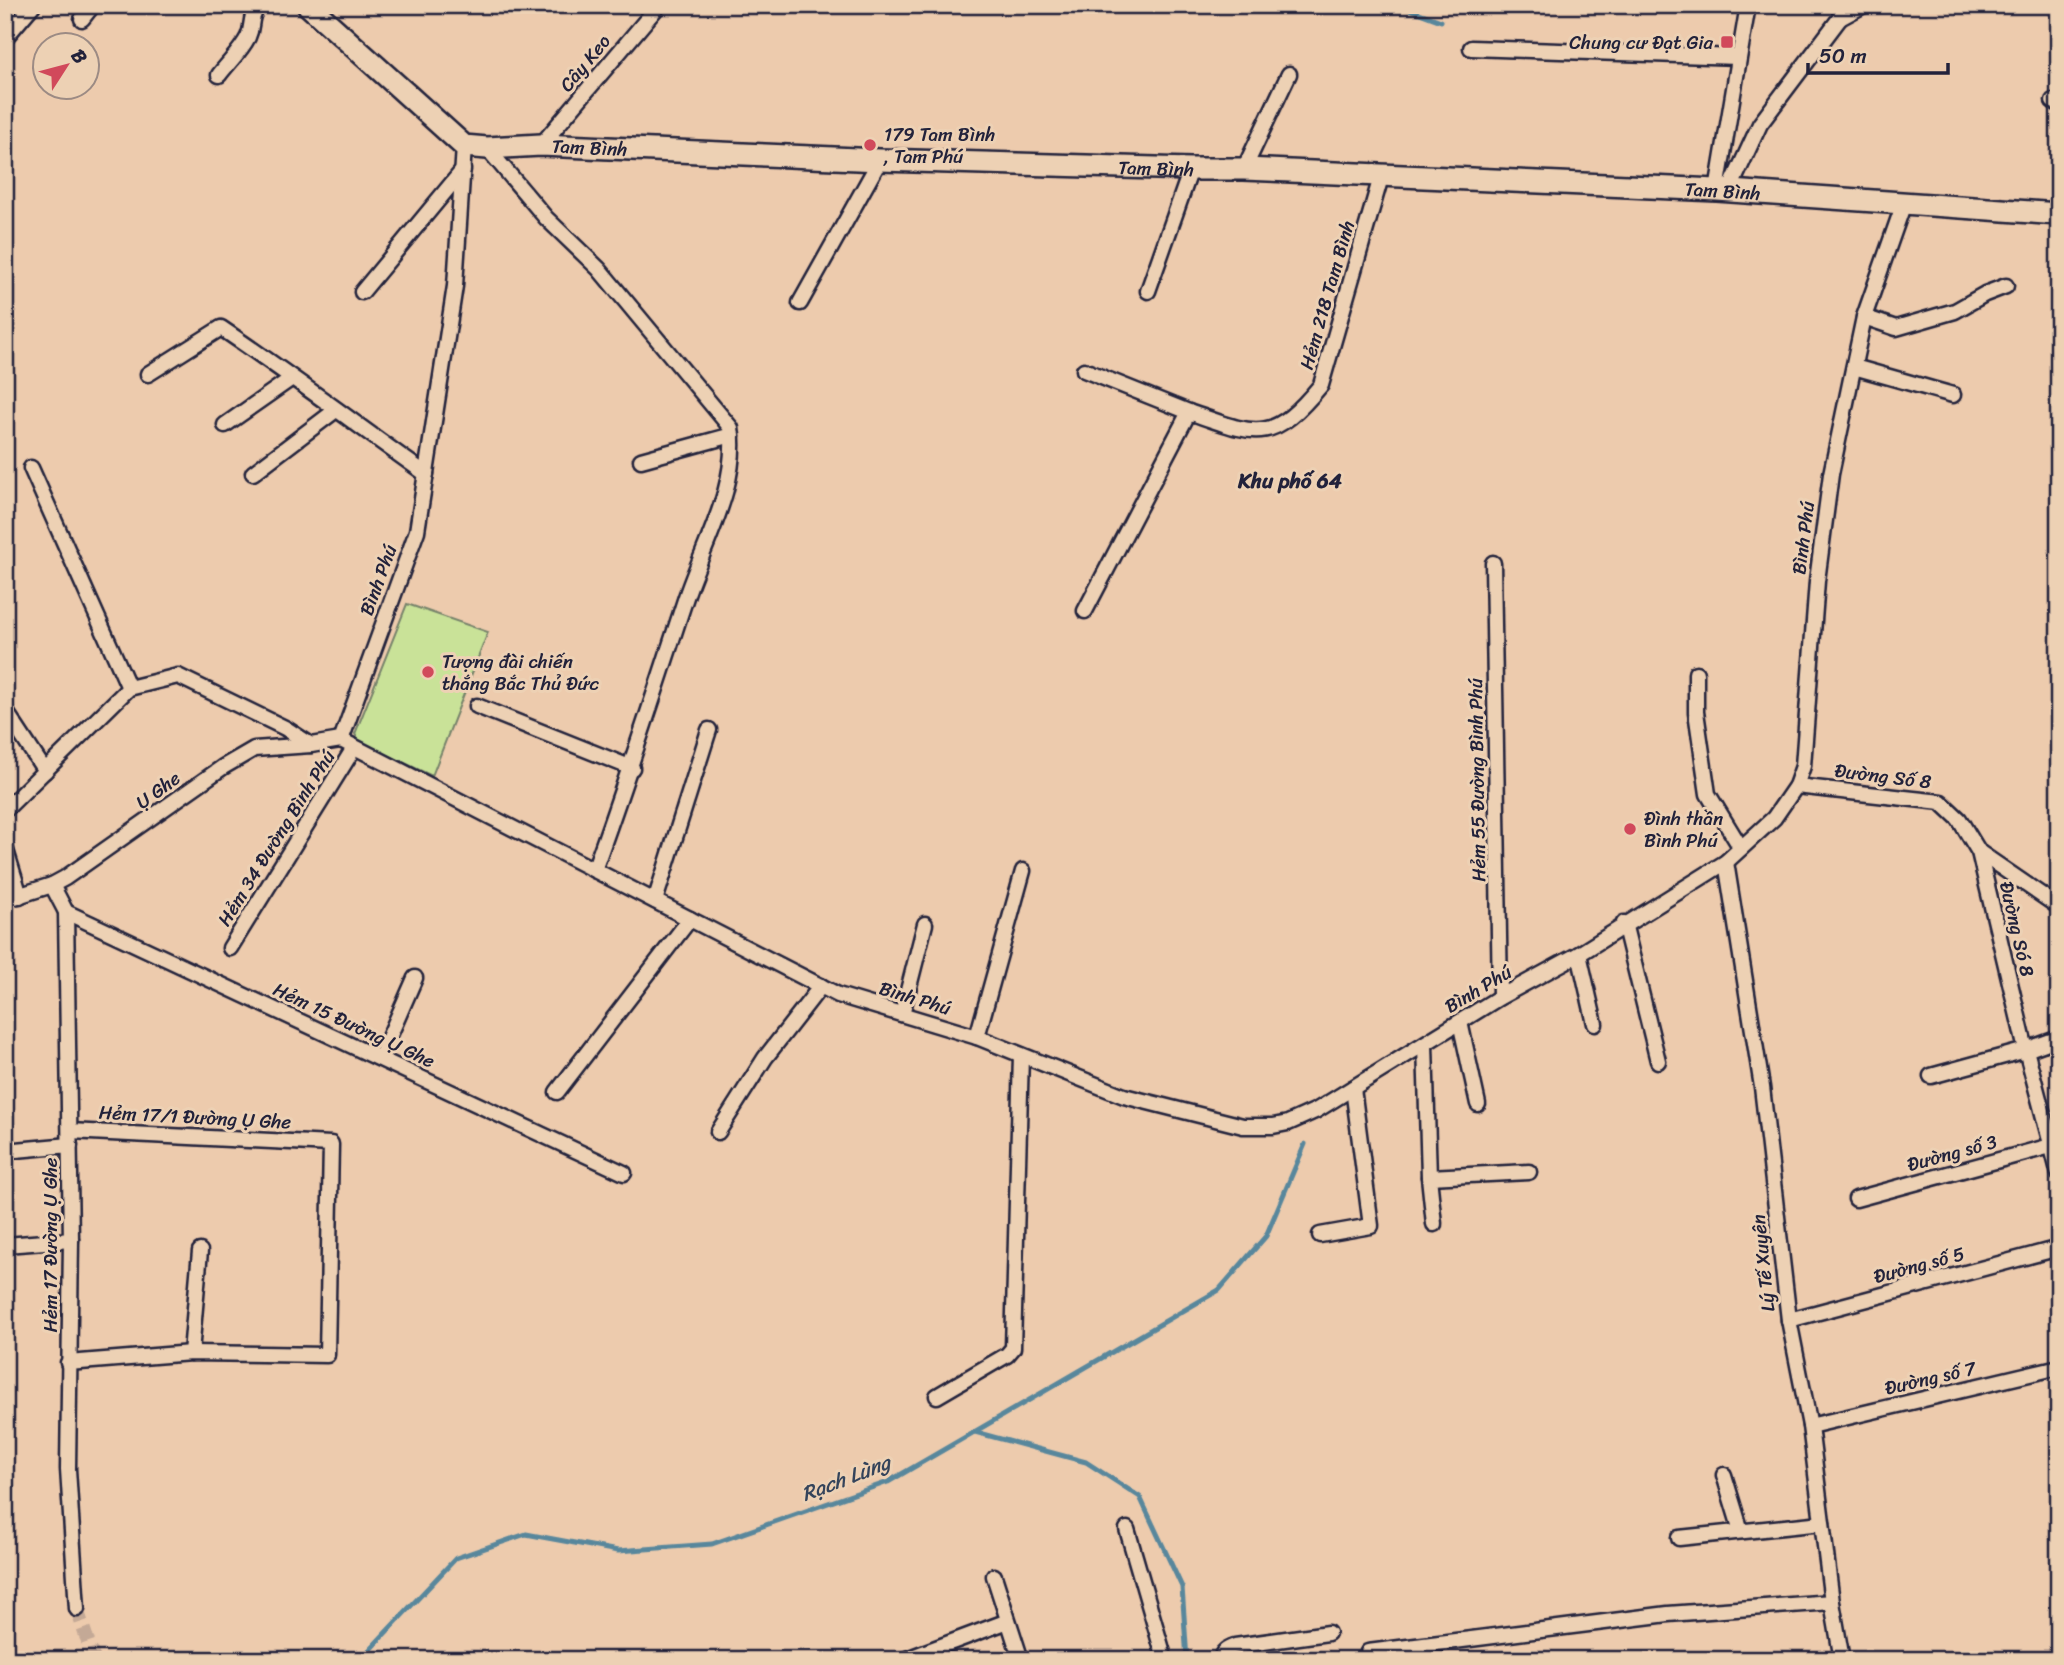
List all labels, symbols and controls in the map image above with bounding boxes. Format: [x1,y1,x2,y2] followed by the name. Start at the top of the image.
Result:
[551,26,619,99] street label: Cây Keo
[1569,26,1713,59] place label: Chung cư Đạt Gia
[32,32,102,102] north arrow
[1808,32,1948,76] scale bar
[1719,34,1735,50] marker: Chung cư Đạt Gia
[1819,37,1867,75] text: 50 m
[62,42,96,71] text: B
[883,118,995,173] place label: 179 Tam Bình , Tam Phú
[551,129,628,165] street label: Tam Bình
[862,137,878,153] marker: 179 Tam Bình , Tam Phú
[1118,150,1194,186] street label: Tam Bình
[1684,172,1762,210] street label: Tam Bình
[1290,216,1364,373] street label: Hẻm 218 Tam Bình
[1237,462,1342,500] district label: Khu phố 64
[1782,499,1824,577] street label: Bình Phú
[350,539,406,620] street label: Bình Phú
[442,645,599,700] place label: Tượng đài chiến thắng Bắc Thủ Đức
[420,664,436,680] marker: Tượng đài chiến thắng Bắc Thủ Đức
[1459,677,1495,882] street label: Hẻm 55 Đường Bình Phú
[208,743,344,933] street label: Hẻm 34 Đường Bình Phú
[1833,754,1934,798] street label: Đường Số 8
[128,762,188,818] street label: Ụ Ghe
[1644,802,1723,857] place label: Đình thần Bình Phú
[1622,821,1638,837] marker: Đình thần Bình Phú
[1990,878,2044,981] street label: Đường Só 8
[1438,955,1519,1022] street label: Bình Phú
[875,971,956,1025] street label: Bình Phú
[267,973,441,1077] street label: Hẻm 15 Đường Ụ Ghe
[98,1095,292,1139] street label: Hẻm 17/1 Đường Ụ Ghe
[1903,1125,2001,1181] street label: Đường số 3
[34,1157,67,1332] street label: Hẻm 17 Đường Ụ Ghe
[1741,1213,1785,1313] street label: Lý Tế Xuyên
[1870,1237,1969,1293] street label: Đường số 5
[1881,1351,1980,1404] street label: Đường số 7
[796,1443,899,1512] water label: Rạch Lùng

